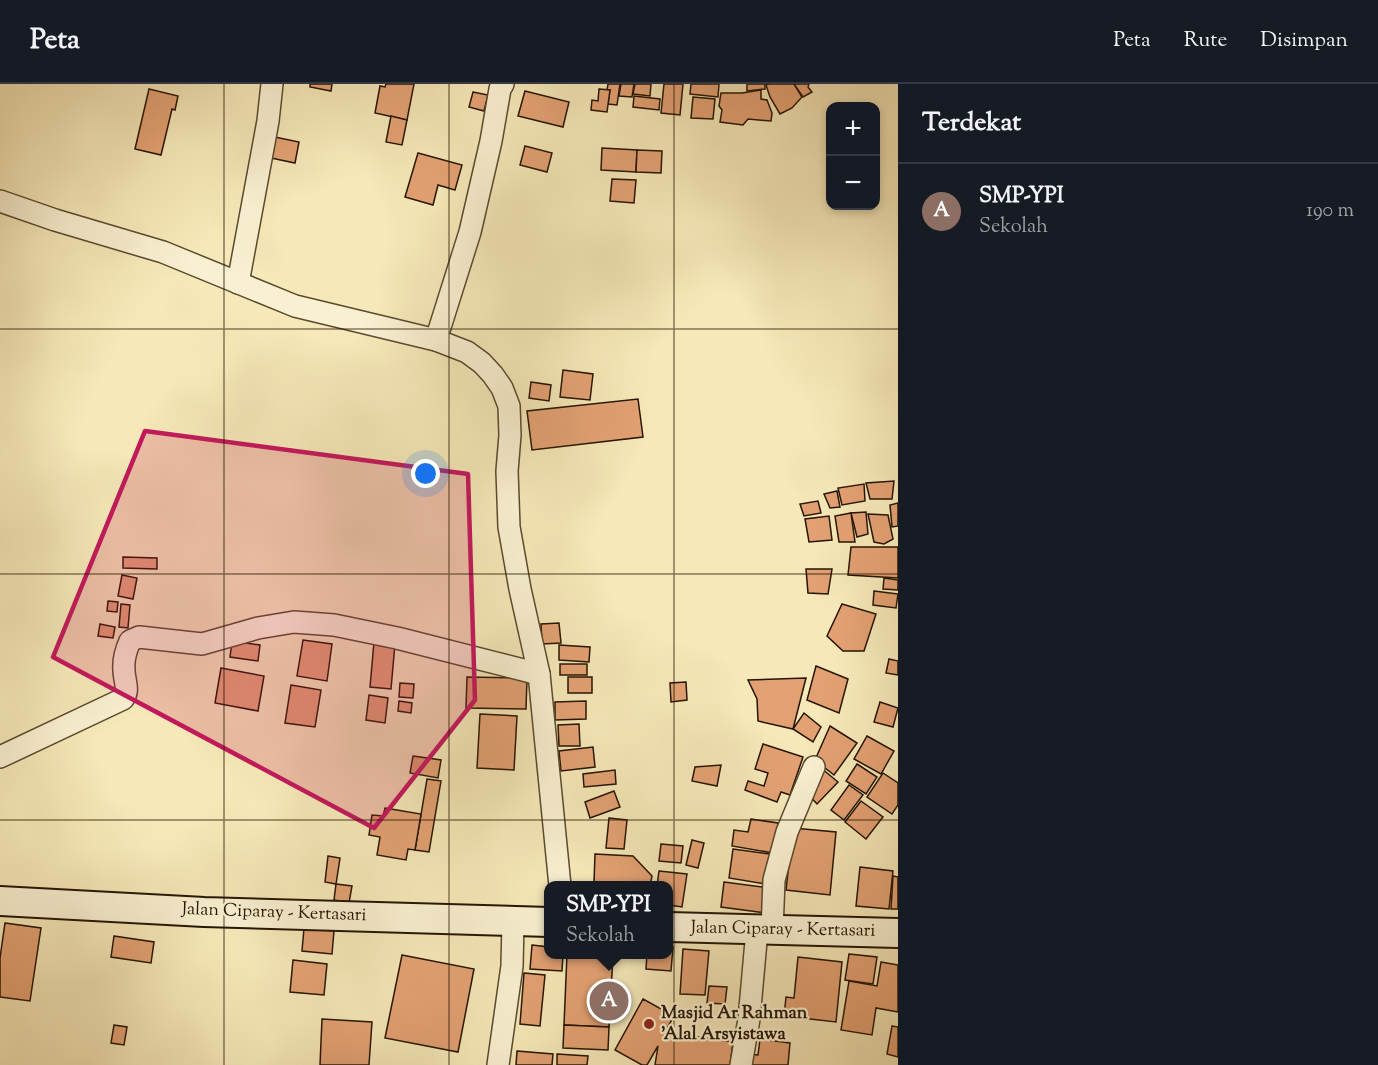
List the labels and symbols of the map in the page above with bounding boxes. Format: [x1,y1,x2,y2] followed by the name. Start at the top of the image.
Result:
[411,459,440,488] your location
[180,897,367,929] street label: Jalan Ciparay - Kertasari
[689,915,876,945] street label: Jalan Ciparay - Kertasari
[590,978,628,1024] pin: A
[661,1001,808,1048] place label: Masjid Ar Rahman 'Alal Arsyistawa
[642,1017,656,1031] marker: Masjid Ar Rahman 'Alal Arsyistawa

